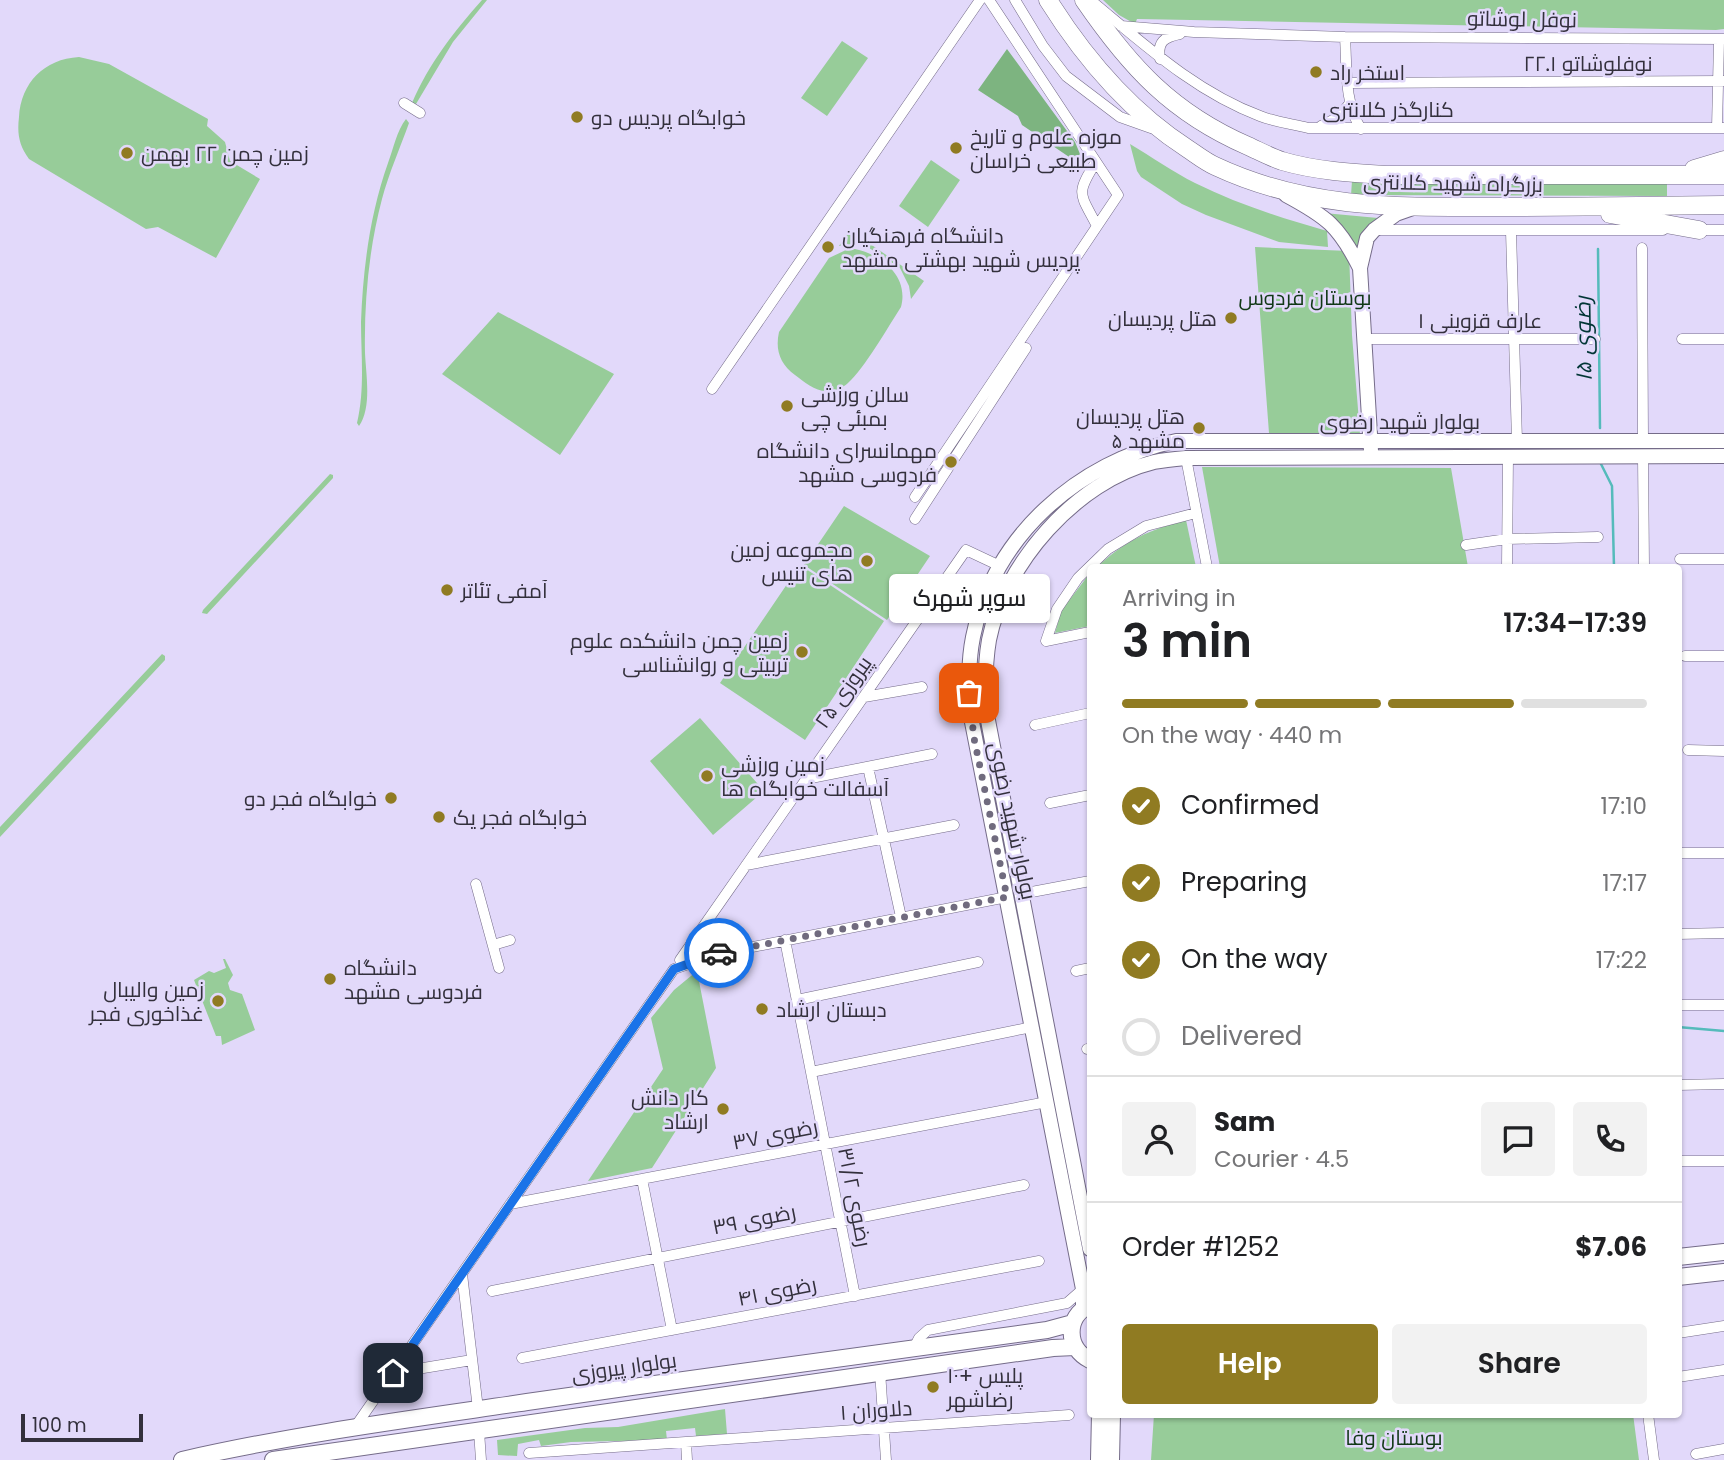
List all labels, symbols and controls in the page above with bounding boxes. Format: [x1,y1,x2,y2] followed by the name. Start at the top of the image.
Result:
[1467,4,1577,34] street label: نوفل لوشاتو
[1523,49,1653,78] street label: نوفلوشاتو ۲۲.۱
[1330,58,1405,87] place label: استخر راد
[1308,64,1324,80] marker: استخر راد
[1322,95,1454,124] street label: کنارگذر کلانتری
[591,103,746,132] place label: خوابگاه پردیس دو
[569,109,585,125] marker: خوابگاه پردیس دو
[970,122,1122,175] place label: موزه علوم و تاریخ طبیعی خراسان
[141,139,309,168] place label: زمین چمن ۲۲ بهمن
[948,140,964,156] marker: موزه علوم و تاریخ طبیعی خراسان
[119,145,135,161] marker: زمین چمن ۲۲ بهمن
[1363,167,1543,199] street label: بزرگراه شهید کلانتری
[842,221,1081,274] place label: دانشگاه فرهنگیان پردیس شهید بهشتی مشهد
[820,239,836,255] marker: دانشگاه فرهنگیان پردیس شهید بهشتی مشهد
[1238,283,1372,312] park label: بوستان فردوس
[1566,294,1600,382] water label: رضوی ۱۵
[1108,304,1217,333] place label: هتل پردیسان
[1418,306,1542,335] street label: عارف قزوینی ۱
[1223,310,1239,326] marker: هتل پردیسان
[801,380,909,433] place label: سالن ورزشی بمبئی چی
[779,398,795,414] marker: سالن ورزشی بمبئی چی
[1076,402,1185,455] place label: هتل پردیسان ۵ مشهد
[1320,407,1480,436] street label: بولوار شهید رضوی
[1191,420,1207,436] marker: هتل پردیسان ۵ مشهد
[757,436,937,489] place label: مهمانسرای دانشگاه فردوسی مشهد
[943,454,959,470] marker: مهمانسرای دانشگاه فردوسی مشهد
[731,535,853,588] place label: مجموعه زمین های تنیس
[859,553,875,569] marker: مجموعه زمین های تنیس
[888,574,1050,623] callout: سوپر شهرک
[460,576,548,605] place label: آمفی تئاتر
[439,582,455,598] marker: آمفی تئاتر
[913,582,1026,614] text: سوپر شهرک
[1122,582,1236,614] text: Arriving in
[1503,605,1647,641] text: 17:34–17:39
[1122,609,1252,673] text: 3 min
[570,626,788,679] place label: زمین چمن دانشکده علوم تربیتی و روانشناسی
[794,644,810,660] marker: زمین چمن دانشکده علوم تربیتی و روانشناسی
[808,650,879,734] street label: پیروزی ۲۵
[939,663,999,723] pin
[950,674,988,712] icon: bag
[1122,719,1342,751] text: On the way · 440 m
[982,740,1044,902] street label: بولوار شهید رضوی
[721,750,889,803] place label: زمین ورزشی آسفالت خوابگاه ها
[699,768,715,784] marker: زمین ورزشی آسفالت خوابگاه ها
[244,784,377,813] place label: خوابگاه فجر دو
[1122,787,1160,825] icon: check
[1181,787,1319,823] text: Confirmed
[383,790,399,806] marker: خوابگاه فجر دو
[1600,790,1647,822] text: 17:10
[453,803,587,832] place label: خوابگاه فجر یک
[431,809,447,825] marker: خوابگاه فجر یک
[1122,864,1160,902] icon: check
[1181,864,1307,900] text: Preparing
[1602,867,1647,899] text: 17:17
[684,918,754,988] courier
[700,934,738,972] icon: car
[1122,941,1160,979] icon: check
[1181,941,1328,977] text: On the way
[1596,944,1647,976] text: 17:22
[344,953,483,1006] place label: دانشگاه فردوسی مشهد
[322,971,338,987] marker: دانشگاه فردوسی مشهد
[88,975,204,1028] place label: زمین والیبال غذاخوری فجر
[210,993,226,1009] marker: زمین والیبال غذاخوری فجر
[776,995,887,1024] place label: دبستان ارشاد
[754,1001,770,1017] marker: دبستان ارشاد
[1181,1018,1302,1054] text: Delivered
[631,1083,709,1136] place label: کار دانش ارشاد
[715,1101,731,1117] marker: کار دانش ارشاد
[1122,1102,1196,1176] button: person
[1481,1102,1555,1176] button: chat
[1573,1102,1647,1176] button: phone
[1214,1104,1275,1140] text: Sam
[730,1112,820,1156] street label: رضوی ۳۷
[1214,1143,1349,1175] text: Courier · 4.5
[831,1145,879,1249] street label: رضوی ۳۱/۲
[710,1197,798,1241] street label: رضوی ۳۹
[1122,1229,1279,1265] text: Order #1252
[1575,1229,1647,1265] text: $7.06
[735,1269,819,1313] street label: رضوی ۴۱
[1122,1324,1378,1404] button: Help
[1392,1324,1647,1404] button: Share
[363,1343,423,1403] pin
[569,1345,679,1389] street label: بولوار پیروزی
[374,1354,412,1392] icon: home
[946,1361,1024,1414] place label: پلیس +۱۰ رضاشهر
[925,1379,941,1395] marker: پلیس +۱۰ رضاشهر
[839,1393,913,1427] street label: دلاوران ۱
[21,1411,144,1443] scale bar
[32,1412,87,1439] text: 100 m
[1345,1423,1443,1452] park label: بوستان وفا

